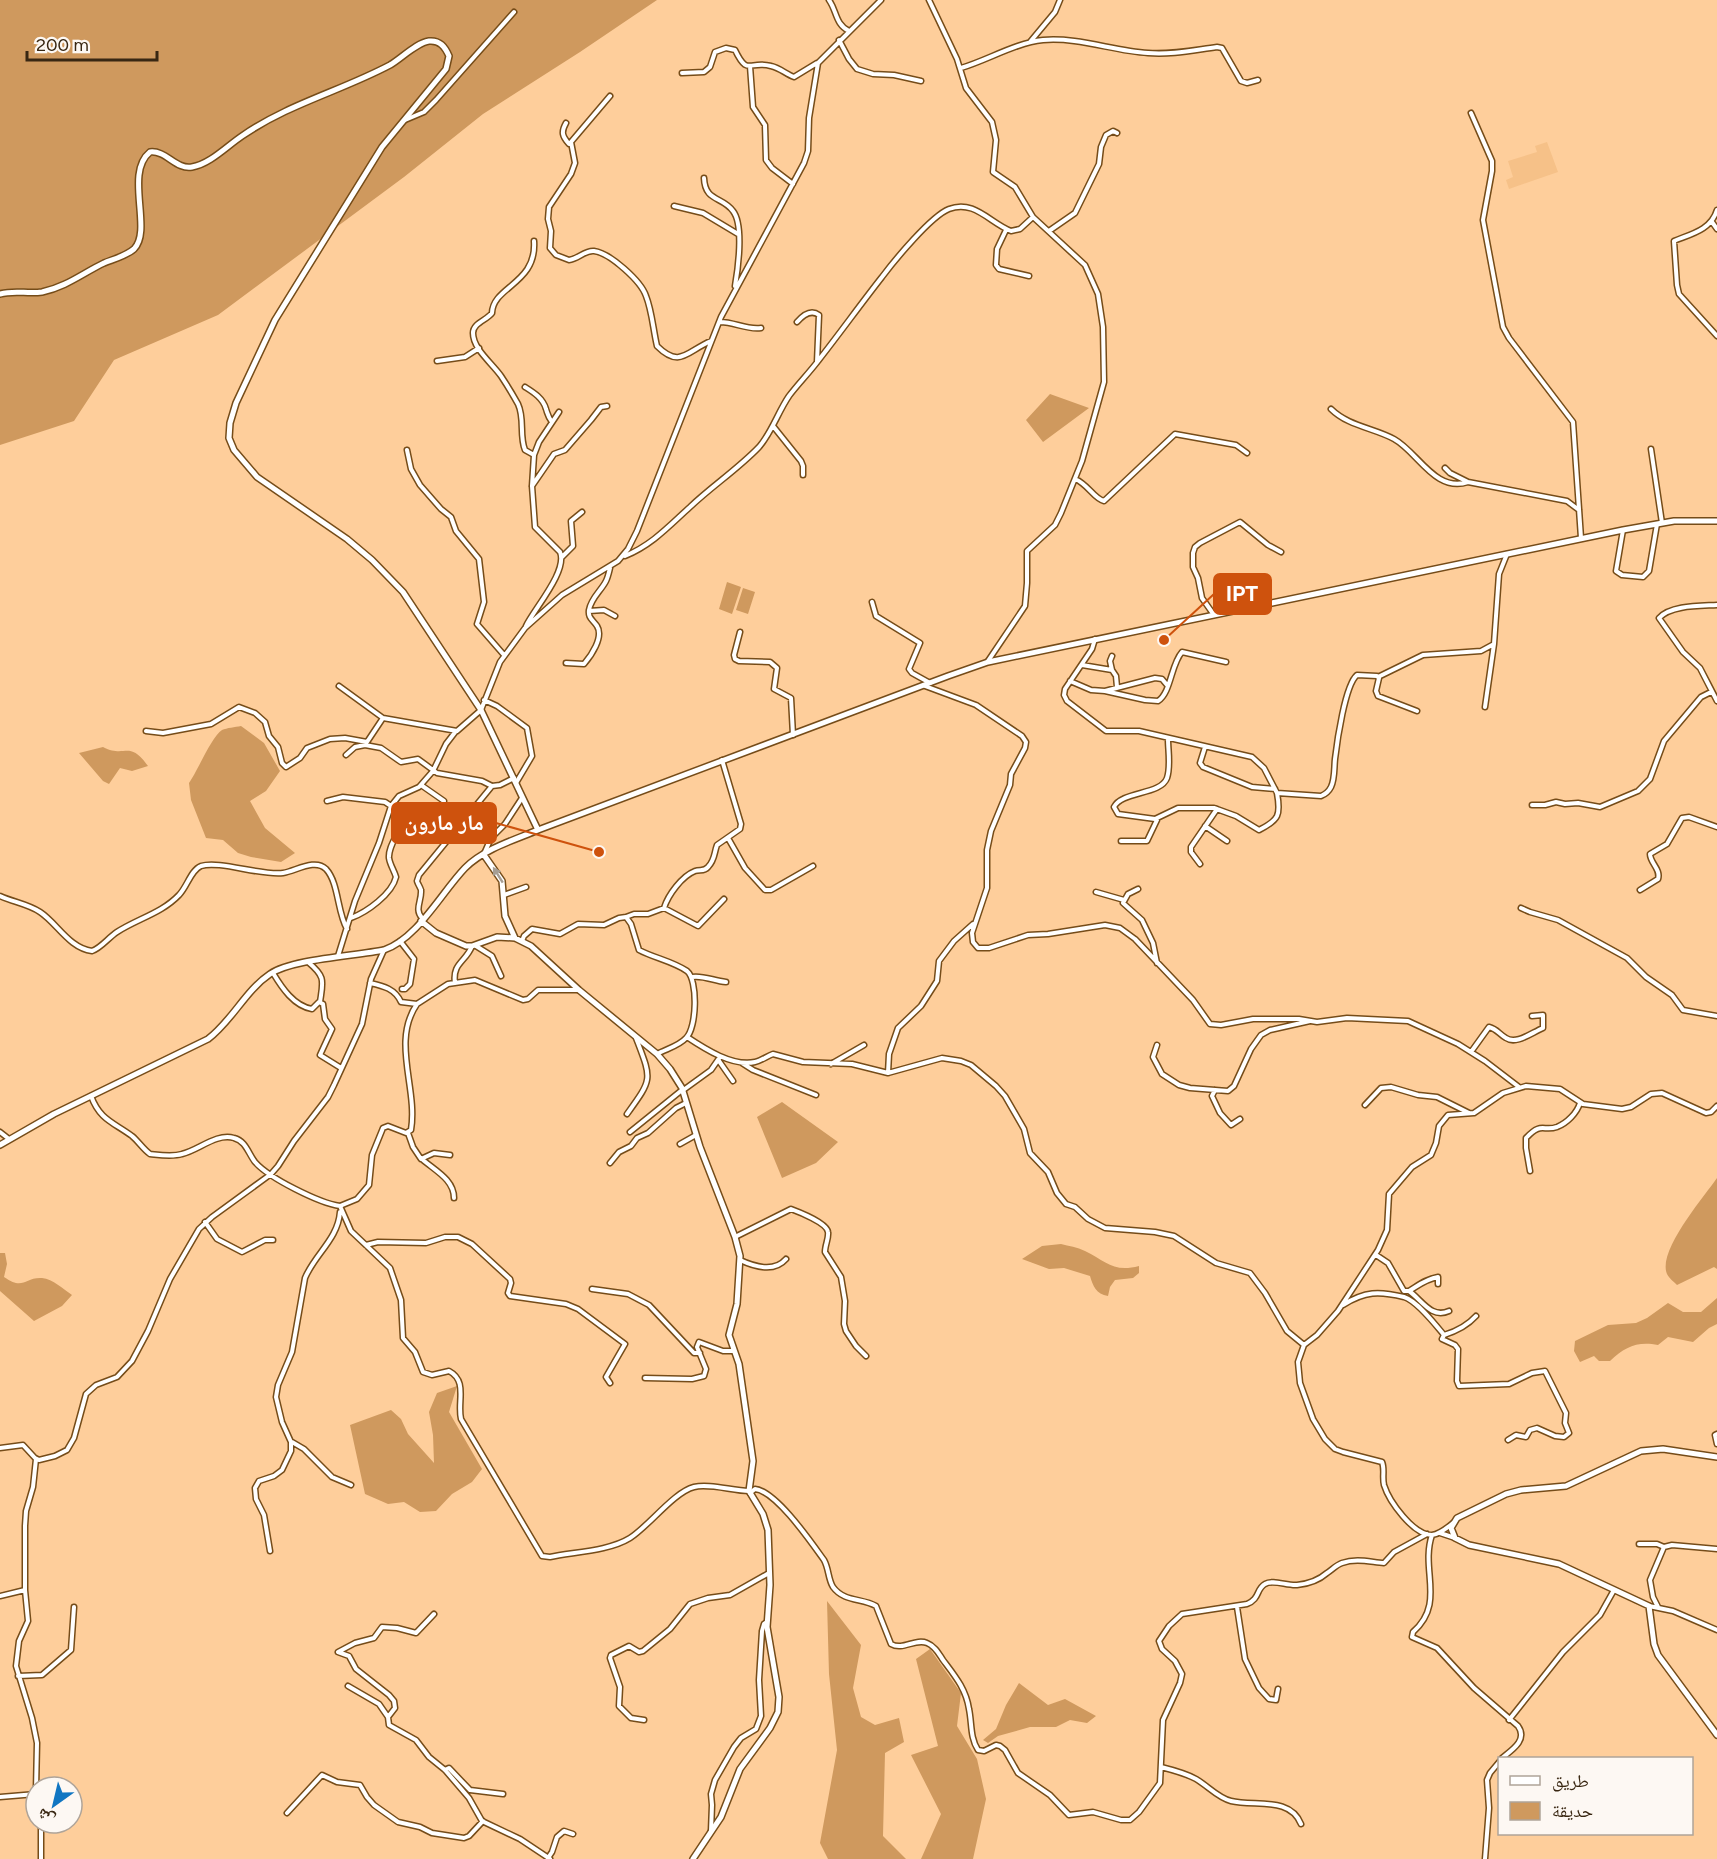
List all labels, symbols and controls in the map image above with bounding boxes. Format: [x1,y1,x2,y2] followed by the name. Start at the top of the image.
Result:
[27,24,158,62] scale bar
[36,34,89,56] text: 200 m
[1214,574,1271,614] callout: IPT
[1226,580,1258,607] text: IPT
[392,803,496,843] callout: مار مارون
[404,809,484,836] text: مار مارون
[492,867,503,883] one-way arrow
[1498,1757,1693,1835] legend
[1552,1770,1589,1792] text: طريق
[24,1775,84,1835] north arrow
[1552,1800,1593,1822] text: حديقة
[34,1804,58,1830] text: ش

